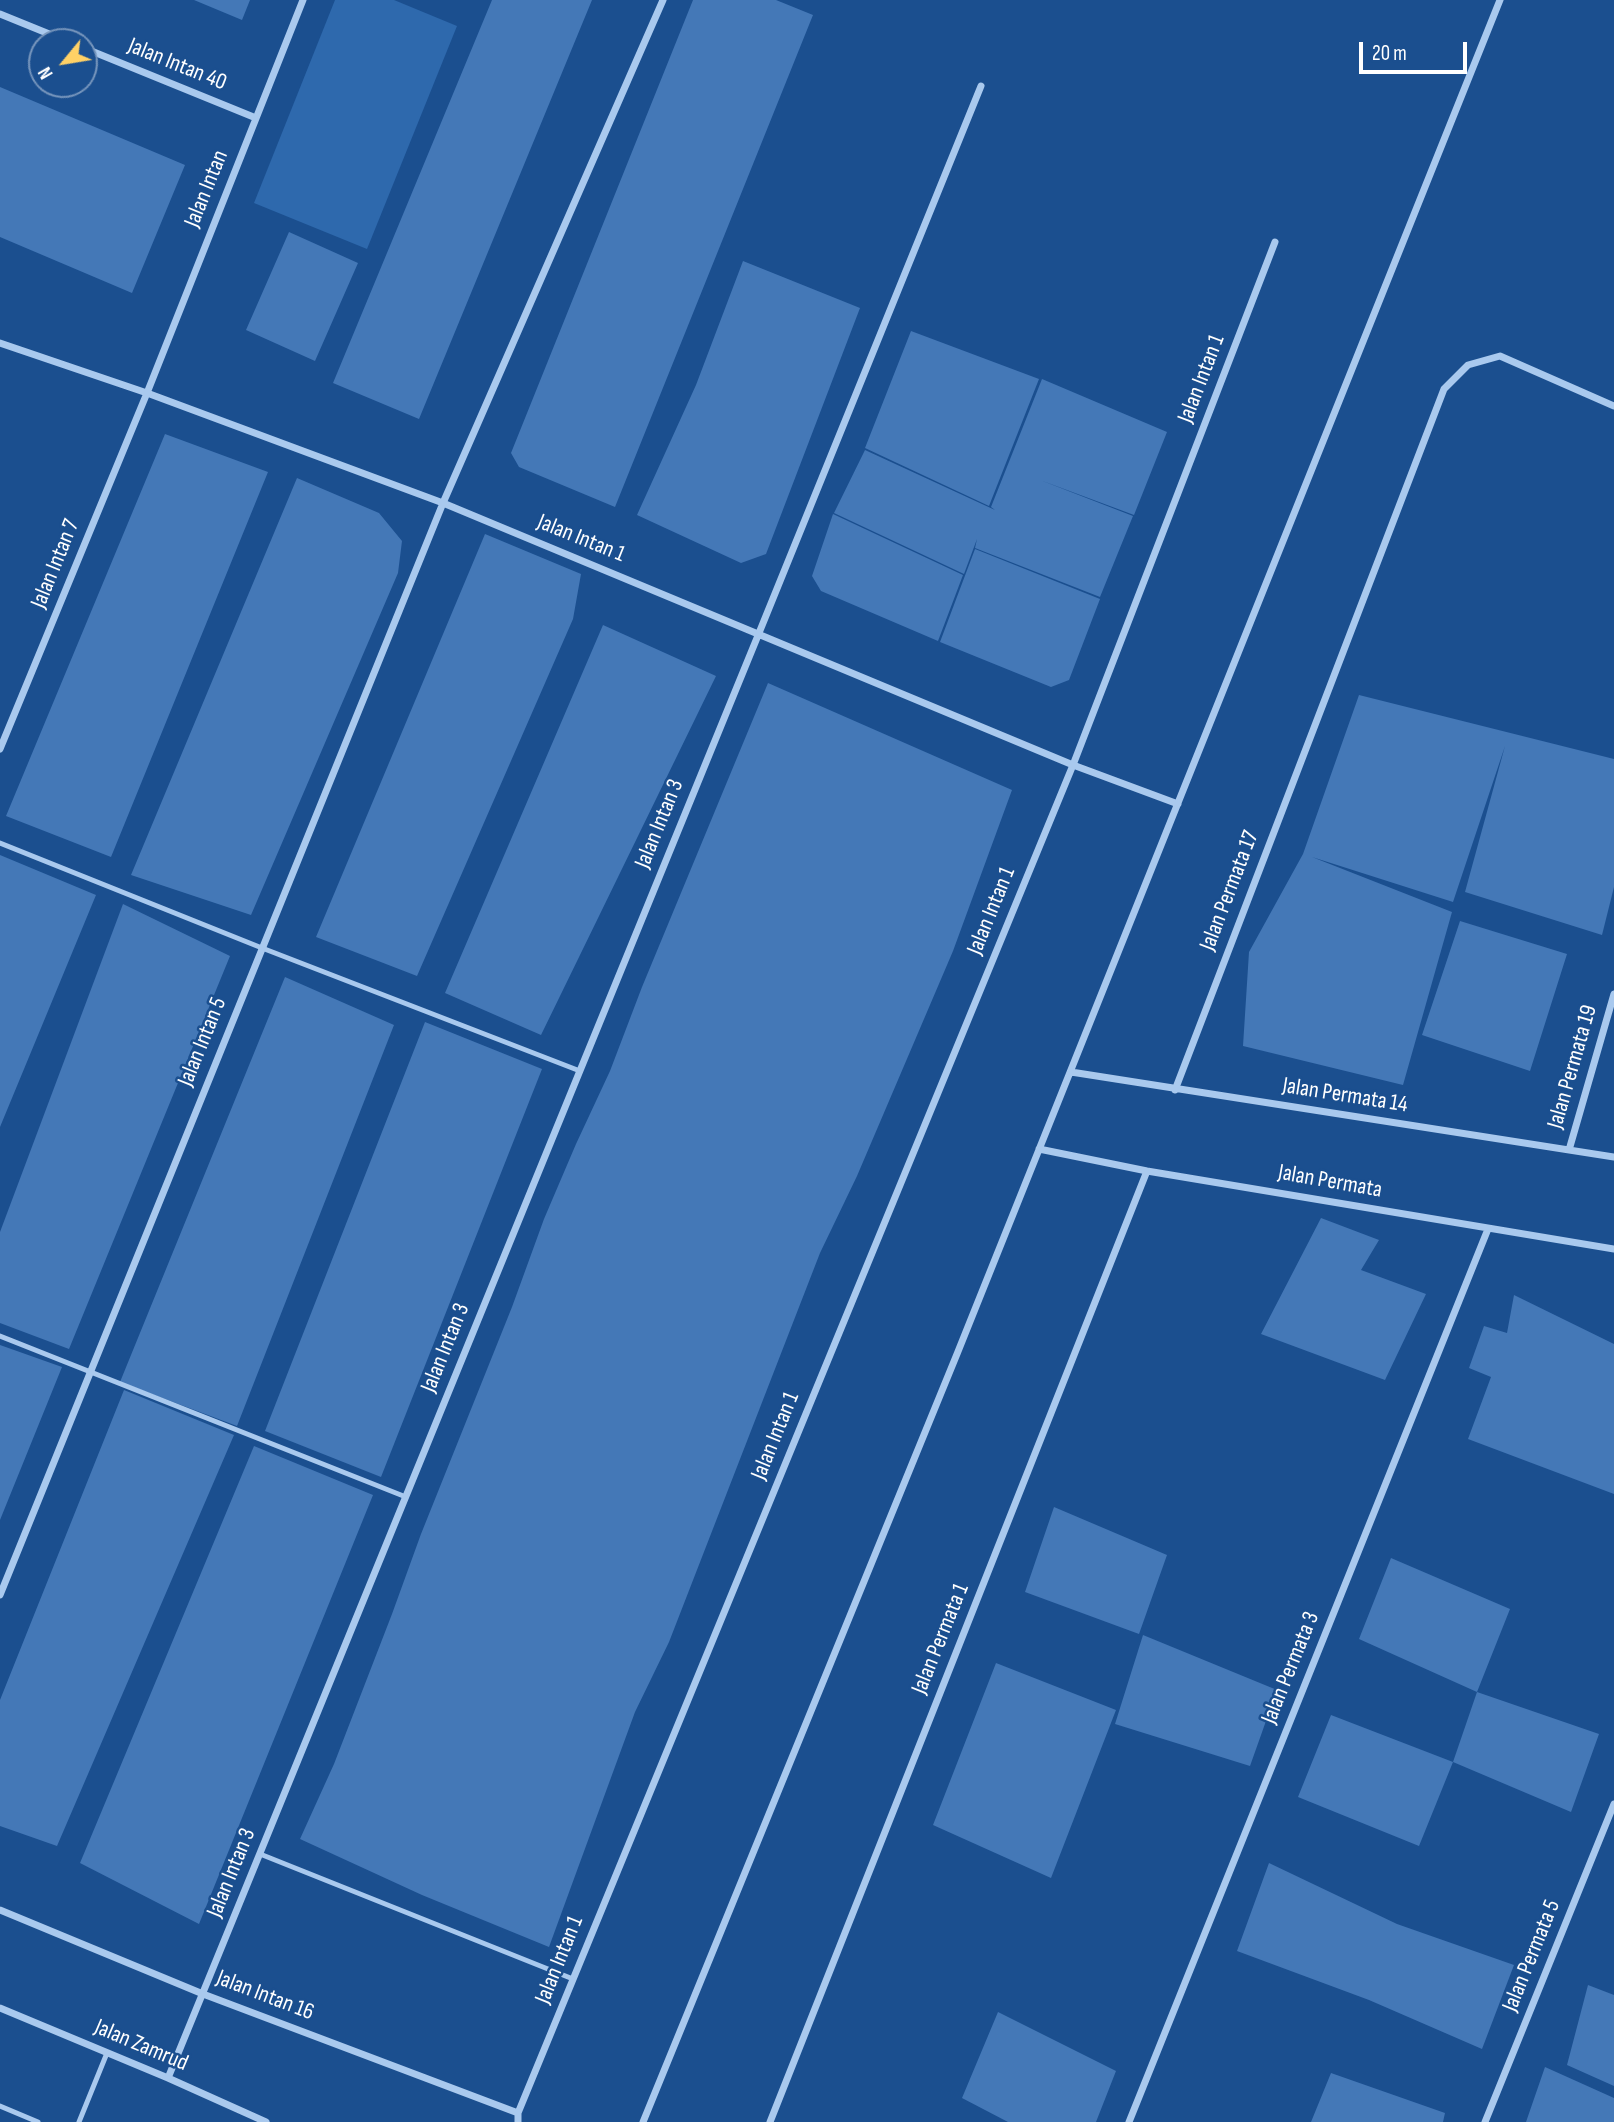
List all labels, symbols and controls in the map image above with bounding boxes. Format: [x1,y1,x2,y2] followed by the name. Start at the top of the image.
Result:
[28,28,98,98] north arrow
[1362,28,1470,72] scale bar
[124,33,230,97] street label: Jalan Intan 40
[1372,41,1407,66] text: 20 m
[34,63,59,83] text: N
[179,147,235,231] street label: Jalan Intan
[1173,331,1231,427] street label: Jalan Intan 1
[533,509,629,569] street label: Jalan Intan 1
[26,516,86,612] street label: Jalan Intan 7
[630,775,690,873] street label: Jalan Intan 3
[1195,827,1265,955] street label: Jalan Permata 17
[962,863,1022,959] street label: Jalan Intan 1
[173,994,233,1090] street label: Jalan Intan 5
[1542,1002,1604,1132] street label: Jalan Permata 19
[1280,1072,1410,1120] street label: Jalan Permata 14
[1276,1159,1384,1205] street label: Jalan Permata
[416,1299,476,1397] street label: Jalan Intan 3
[746,1388,806,1484] street label: Jalan Intan 1
[906,1580,976,1698] street label: Jalan Permata 1
[1256,1608,1326,1728] street label: Jalan Permata 3
[202,1824,262,1922] street label: Jalan Intan 3
[1497,1896,1567,2016] street label: Jalan Permata 5
[530,1912,590,2008] street label: Jalan Intan 1
[212,1965,318,2027] street label: Jalan Intan 16
[90,2014,192,2078] street label: Jalan Zamrud

